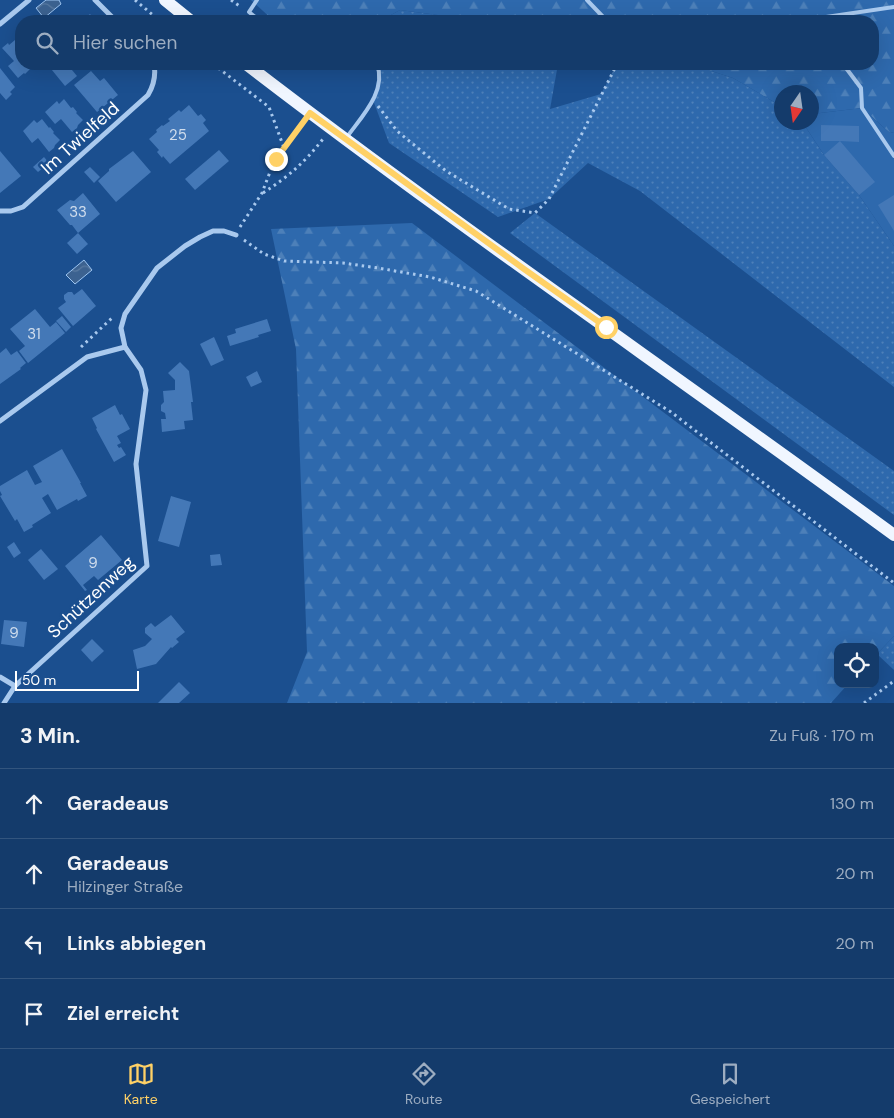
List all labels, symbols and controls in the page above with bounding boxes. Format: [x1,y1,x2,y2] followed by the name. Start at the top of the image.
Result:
[15,15,879,70] search box
[33,29,61,57] icon: search
[73,30,177,55] text: Hier suchen
[774,85,819,130] north arrow
[36,96,124,180] street label: Im Twielfeld
[169,125,187,145] house number: 25
[265,148,288,171] route end
[69,202,87,222] house number: 33
[595,316,618,339] route start
[27,324,41,344] house number: 31
[42,550,140,644] street label: Schützenweg
[88,553,98,573] house number: 9
[9,623,19,643] house number: 9
[834,643,879,688] map controls
[834,643,879,688] button: locate
[15,668,139,691] scale bar
[22,671,56,689] text: 50 m
[20,722,80,750] text: 3 Min.
[769,725,874,746] text: Zu Fuß · 170 m
[20,790,48,818] icon: ahead
[67,791,169,816] text: Geradeaus
[830,793,874,814] text: 130 m
[67,851,169,876] text: Geradeaus
[20,860,48,888] icon: ahead
[835,863,874,884] text: 20 m
[67,876,183,897] text: Hilzinger Straße
[20,930,48,958] icon: left
[67,931,206,956] text: Links abbiegen
[835,933,874,954] text: 20 m
[20,1000,48,1028] icon: arrive
[67,1001,179,1026] text: Ziel erreicht
[124,1060,158,1108] tab: Karte
[405,1060,443,1108] tab: Route
[690,1060,770,1108] tab: Gespeichert

